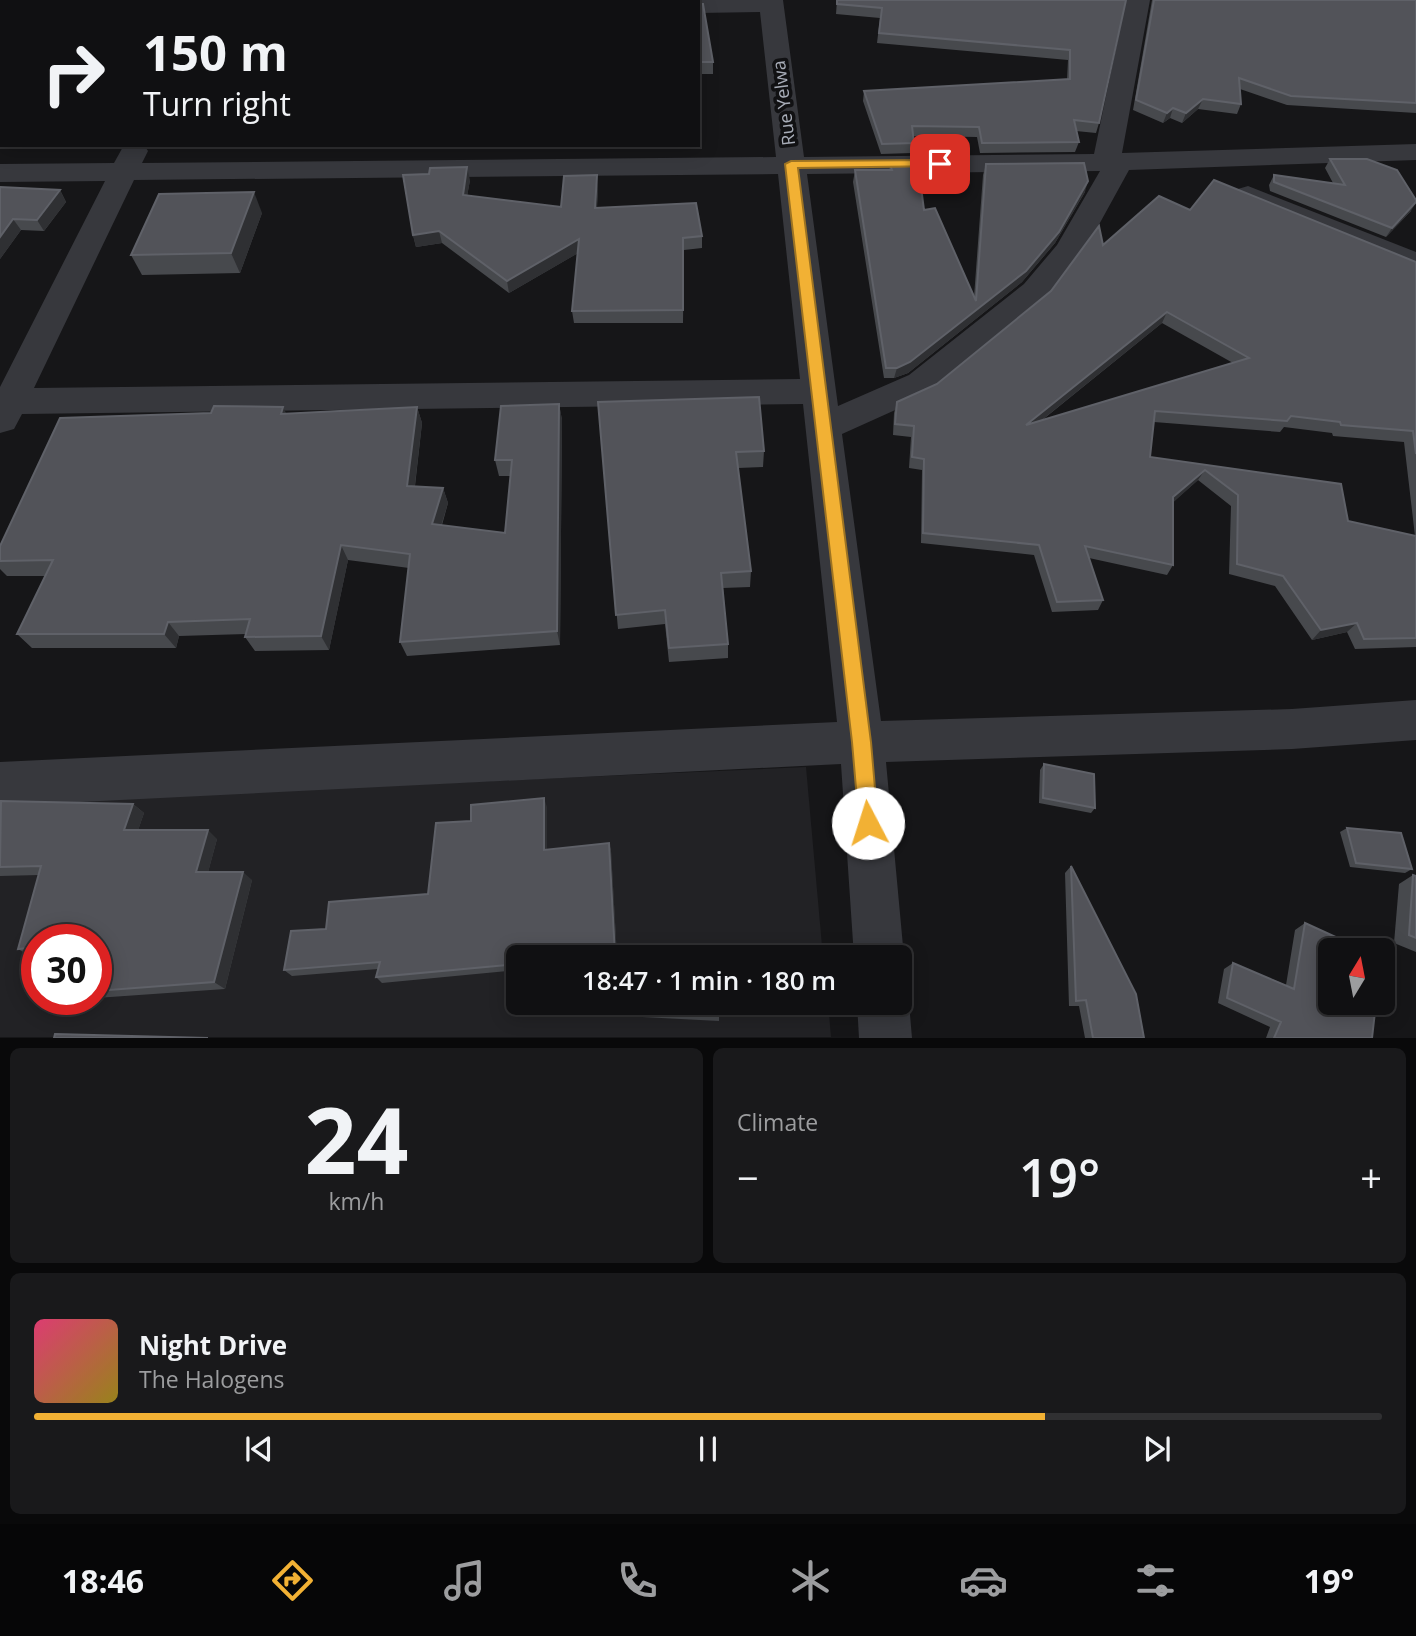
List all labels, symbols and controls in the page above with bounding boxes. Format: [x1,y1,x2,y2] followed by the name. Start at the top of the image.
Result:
[143,19,288,85] text: 150 m
[28,28,119,119] icon: right
[766,59,800,147] street label: Rue Yelwa
[143,82,291,125] text: Turn right
[910,134,970,194] pin
[921,145,959,183] icon: arrive
[831,786,905,860] position arrow
[21,924,112,1015] speed limit sign: 30
[1318,938,1395,1015] north arrow
[1318,938,1395,1015] map controls
[582,962,836,998] text: 18:47 · 1 min · 180 m
[304,1077,409,1201] text: 24
[737,1106,818,1138] text: Climate
[1019,1141,1100,1212] text: 19°
[737,1151,759,1203] text: −
[1360,1151,1382,1203] text: +
[329,1185,384,1217] text: km/h
[139,1327,287,1363] text: Night Drive
[139,1363,285,1395] text: The Halogens
[240,1430,278,1468] icon: previous
[689,1430,727,1468] icon: pause
[1138,1430,1176,1468] icon: next
[268,1556,317,1605] icon: directions
[440,1556,489,1605] icon: music
[613,1556,662,1605] icon: phone
[786,1556,835,1605] icon: climate
[959,1556,1008,1605] icon: car
[1131,1556,1180,1605] icon: filters
[62,1559,144,1602] text: 18:46
[1304,1559,1354,1602] text: 19°

